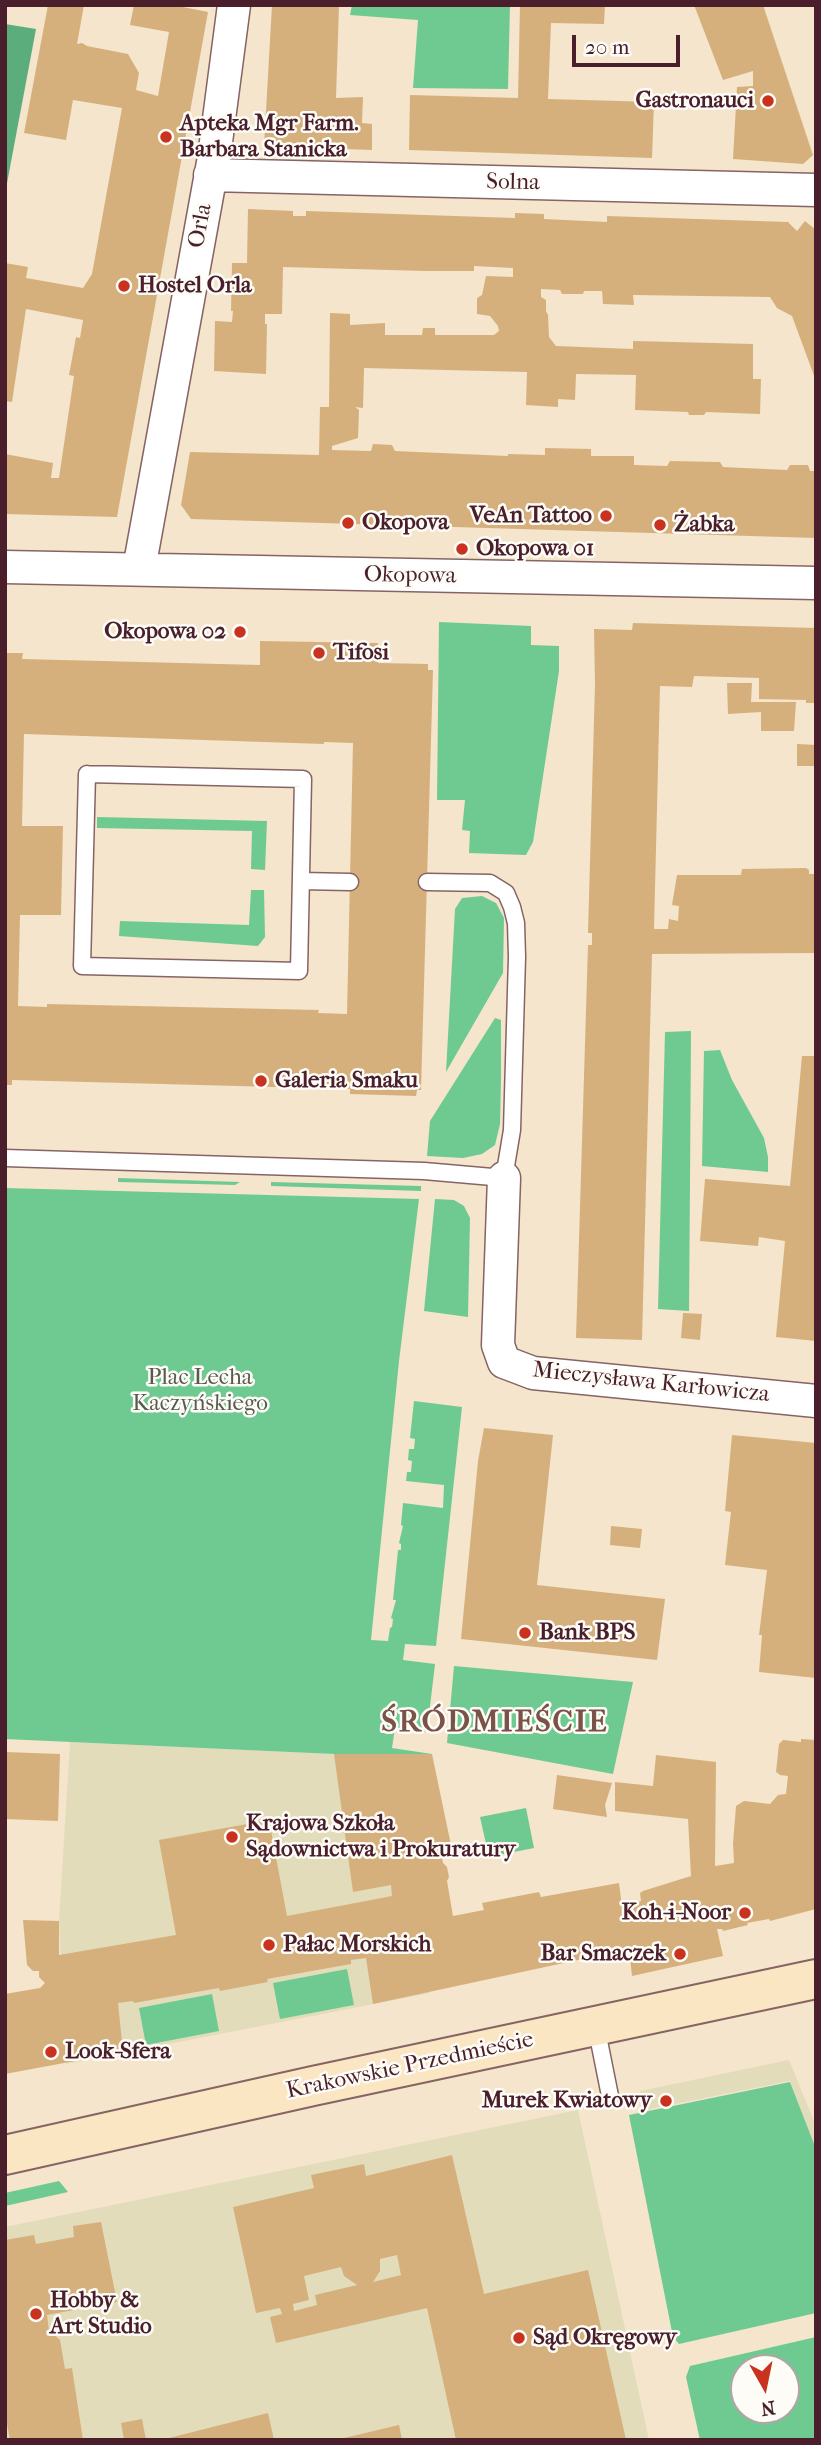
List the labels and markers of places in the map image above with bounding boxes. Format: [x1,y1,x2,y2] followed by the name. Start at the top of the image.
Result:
[635,87,754,115] place label: Gastronauci
[760,93,776,109] marker: Gastronauci
[180,110,359,164] place label: Apteka Mgr Farm. Barbara Stanicka
[158,129,174,145] marker: Apteka Mgr Farm. Barbara Stanicka
[138,272,252,300] place label: Hostel Orla
[116,278,132,294] marker: Hostel Orla
[470,502,592,530] place label: VeAn Tattoo
[598,508,614,524] marker: VeAn Tattoo
[362,509,449,537] place label: Okopova
[674,511,734,539] place label: Żabka
[340,515,356,531] marker: Okopova
[652,517,668,533] marker: Żabka
[476,535,594,563] place label: Okopowa 01
[454,541,470,557] marker: Okopowa 01
[104,618,226,646] place label: Okopowa 02
[232,624,248,640] marker: Okopowa 02
[333,639,389,667] place label: Tifosi
[311,645,327,661] marker: Tifosi
[275,1067,418,1095] place label: Galeria Smaku
[253,1073,269,1089] marker: Galeria Smaku
[539,1619,635,1647] place label: Bank BPS
[517,1625,533,1641] marker: Bank BPS
[246,1810,515,1864] place label: Krajowa Szkoła Sądownictwa i Prokuratury
[224,1829,240,1845] marker: Krajowa Szkoła Sądownictwa i Prokuratury
[622,1899,731,1927] place label: Koh-i-Noor
[737,1905,753,1921] marker: Koh-i-Noor
[283,1931,431,1959] place label: Pałac Morskich
[261,1937,277,1953] marker: Pałac Morskich
[541,1940,666,1968] place label: Bar Smaczek
[672,1946,688,1962] marker: Bar Smaczek
[65,2038,171,2066] place label: Look-Sfera
[43,2044,59,2060] marker: Look-Sfera
[482,2087,652,2115] place label: Murek Kwiatowy
[658,2093,674,2109] marker: Murek Kwiatowy
[50,2287,152,2341] place label: Hobby & Art Studio
[28,2306,44,2322] marker: Hobby & Art Studio
[533,2324,677,2352] place label: Sąd Okręgowy
[511,2330,527,2346] marker: Sąd Okręgowy

